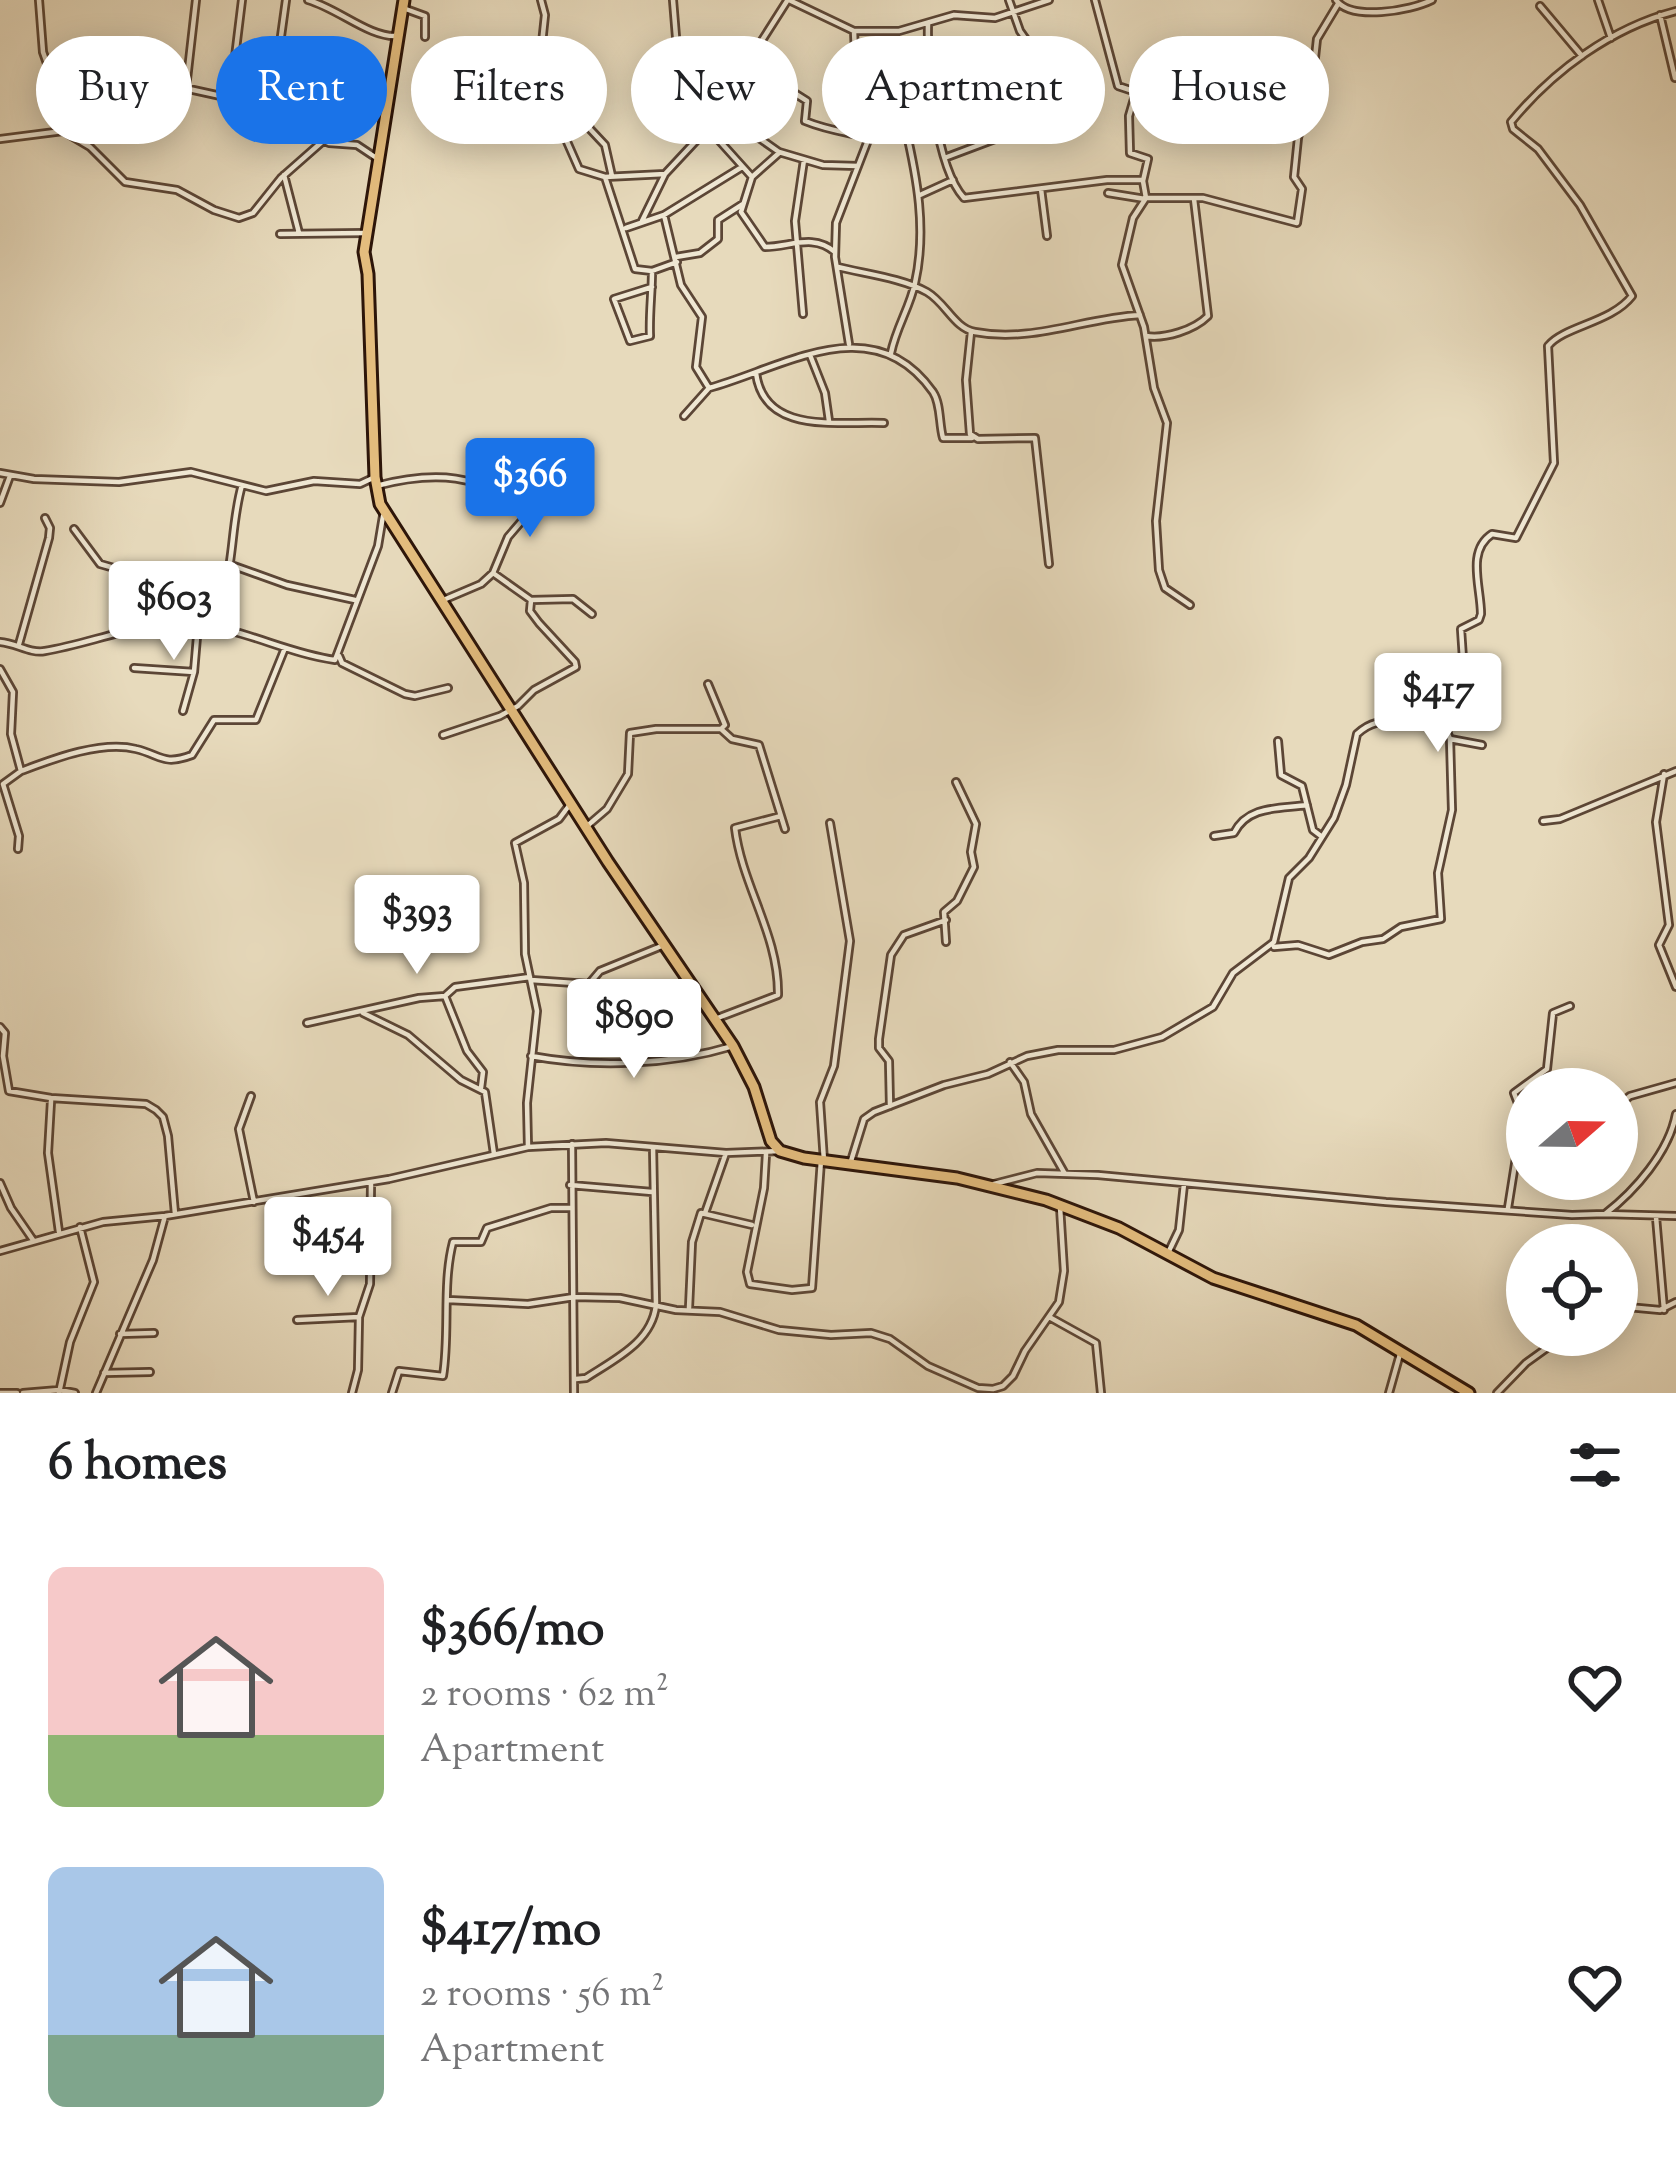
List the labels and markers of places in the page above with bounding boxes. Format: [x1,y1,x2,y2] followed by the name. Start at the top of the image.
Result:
[459,438,601,540] pin: $366
[103,561,245,663] pin: $603
[1367,653,1509,755] pin: $417
[346,875,488,977] pin: $393
[563,979,705,1081] pin: $890
[257,1197,399,1299] pin: $454

